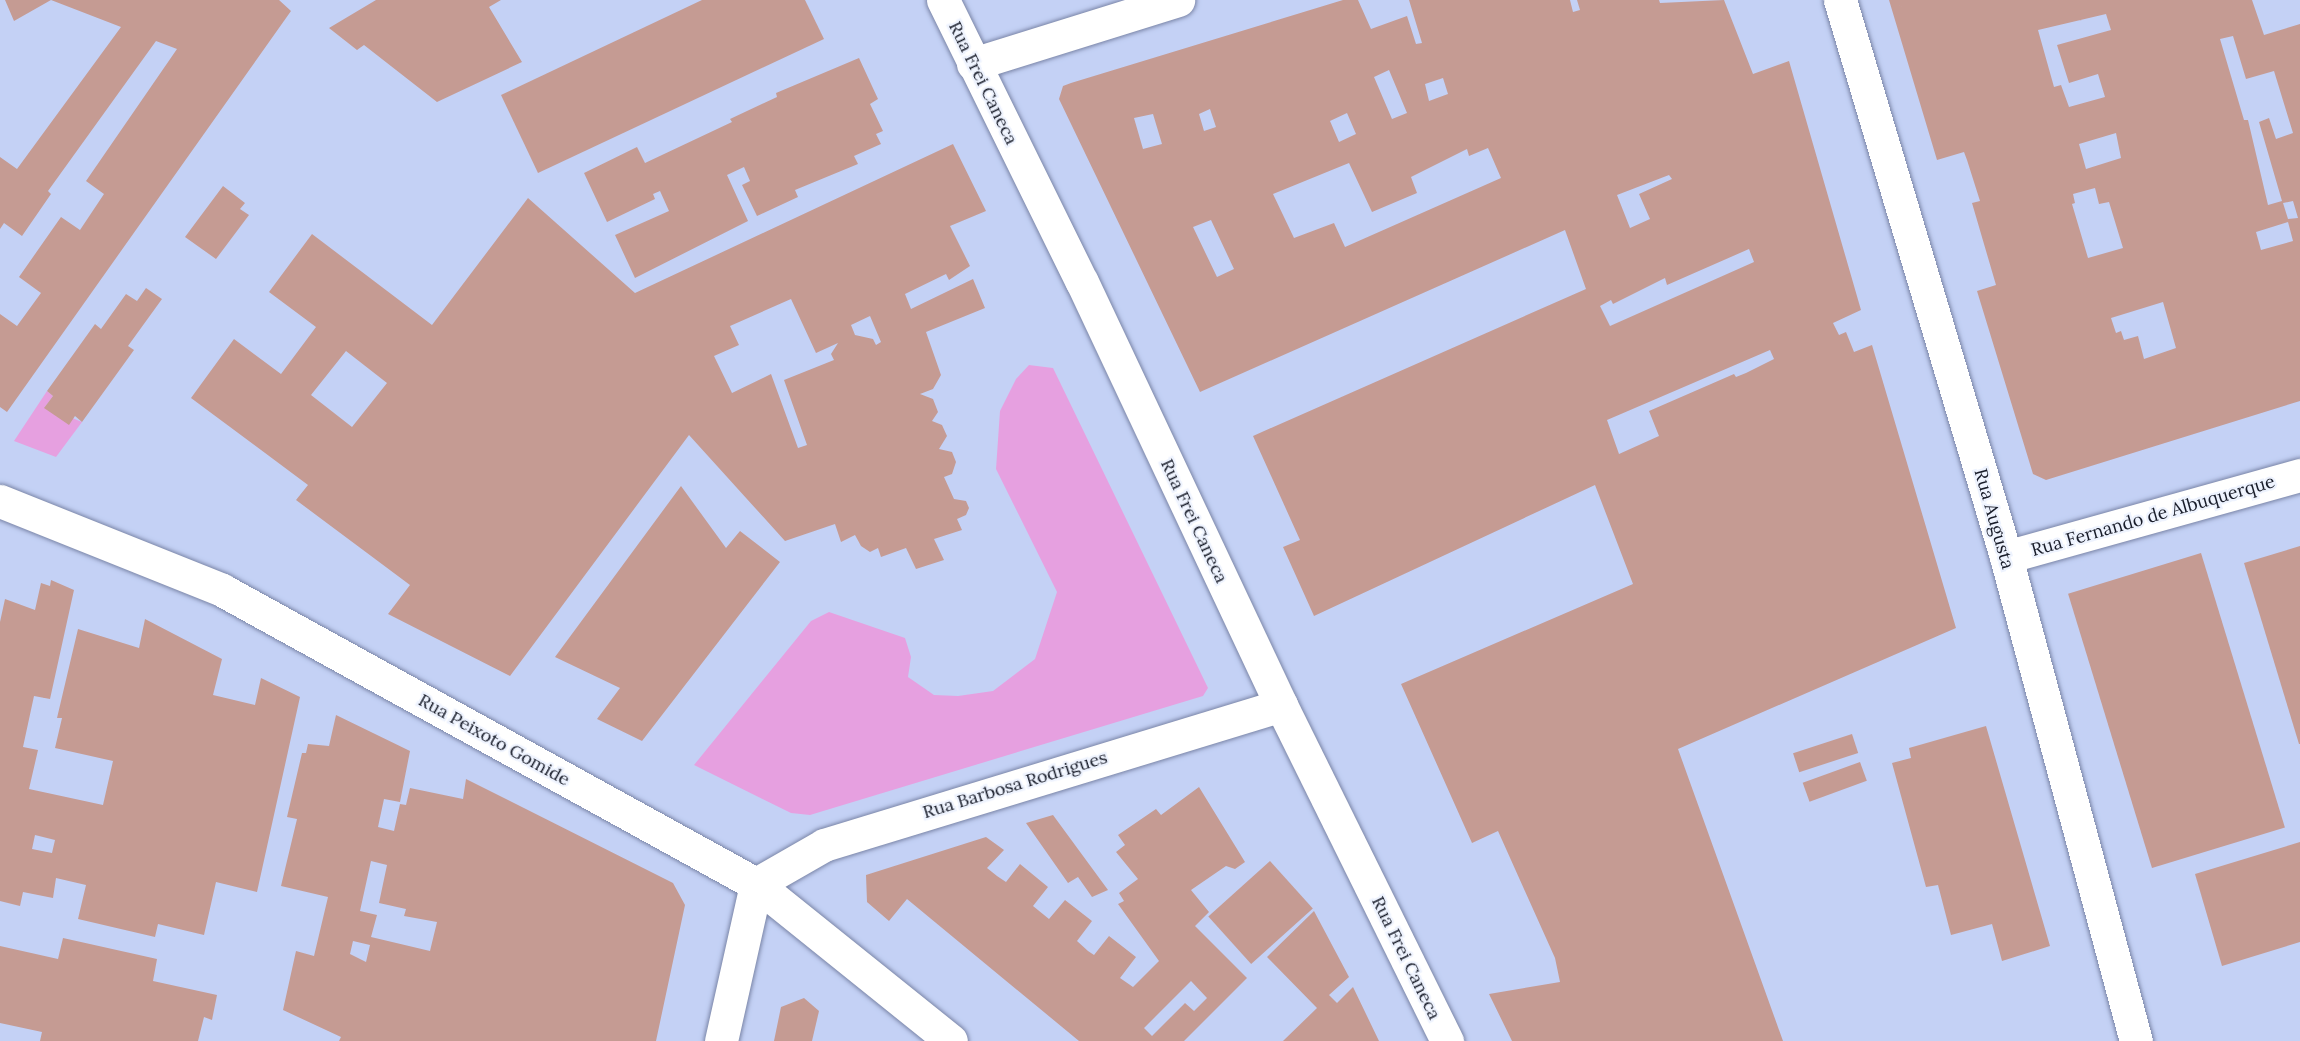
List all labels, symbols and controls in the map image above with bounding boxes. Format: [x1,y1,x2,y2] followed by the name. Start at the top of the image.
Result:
[944,18,1022,148] street label: Rua Frei Caneca
[1156,456,1232,586] street label: Rua Frei Caneca
[1969,466,2019,572] street label: Rua Augusta
[2029,471,2277,561] street label: Rua Fernando de Albuquerque
[415,689,573,791] street label: Rua Peixoto Gomide
[920,747,1110,823] street label: Rua Barbosa Rodrigues
[1367,893,1445,1023] street label: Rua Frei Caneca

